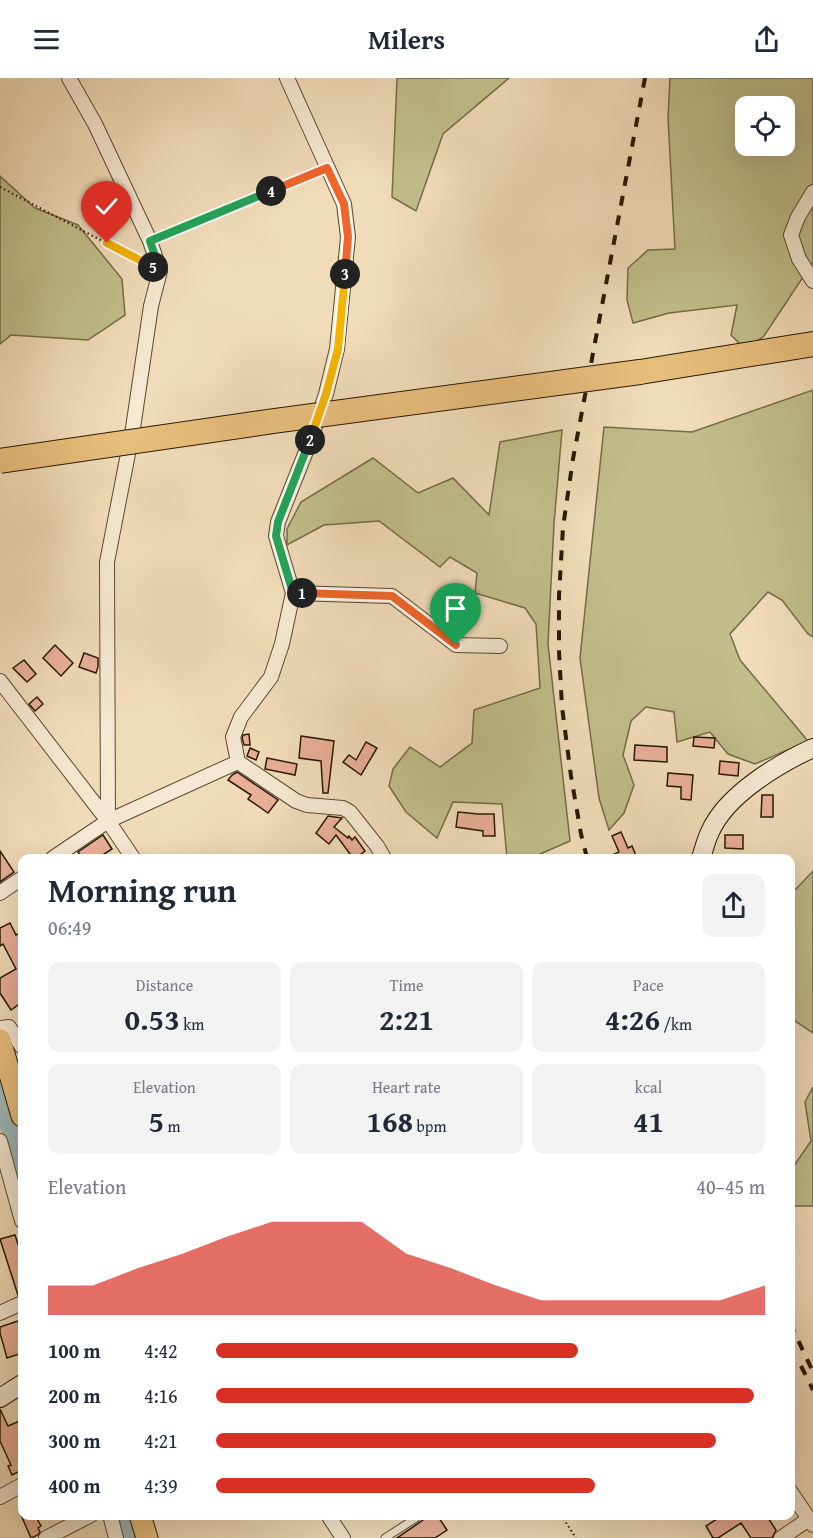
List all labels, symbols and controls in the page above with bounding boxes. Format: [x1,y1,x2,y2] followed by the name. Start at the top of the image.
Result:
[368,19,445,59] text: Milers
[30,23,63,56] icon: menu
[750,23,783,56] icon: share
[735,96,795,156] map controls
[735,96,795,156] button: locate
[256,176,286,206] pin: 4
[267,179,275,203] text: 4
[81,181,132,243] pin
[90,190,123,223] icon: check
[138,252,168,282] pin: 5
[149,255,157,279] text: 5
[330,259,360,289] pin: 3
[341,262,349,286] text: 3
[295,425,325,455] pin: 2
[306,428,314,452] text: 2
[287,578,317,608] pin: 1
[298,581,306,605] text: 1
[430,583,481,645] pin
[439,592,472,625] icon: arrive
[48,866,237,914] text: Morning run
[702,874,765,937] button: share
[48,913,91,942] text: 06:49
[136,973,193,997] text: Distance
[389,973,424,997] text: Time
[633,973,664,997] text: Pace
[125,997,180,1041] text: 0.53
[379,997,434,1041] text: 2:21
[605,997,660,1041] text: 4:26
[180,1012,204,1036] text: km
[660,1012,692,1036] text: /km
[133,1075,196,1099] text: Elevation
[372,1075,441,1099] text: Heart rate
[635,1075,662,1099] text: kcal
[148,1099,164,1143] text: 5
[366,1099,413,1143] text: 168
[633,1099,664,1143] text: 41
[164,1114,181,1138] text: m
[413,1114,447,1138] text: bpm
[48,1172,126,1201] text: Elevation
[696,1172,765,1201] text: 40–45 m
[48,1336,101,1365] text: 100 m
[144,1336,178,1365] text: 4:42
[48,1381,101,1410] text: 200 m
[144,1381,178,1410] text: 4:16
[48,1426,101,1455] text: 300 m
[144,1426,178,1455] text: 4:21
[48,1471,101,1500] text: 400 m
[144,1471,178,1500] text: 4:39

